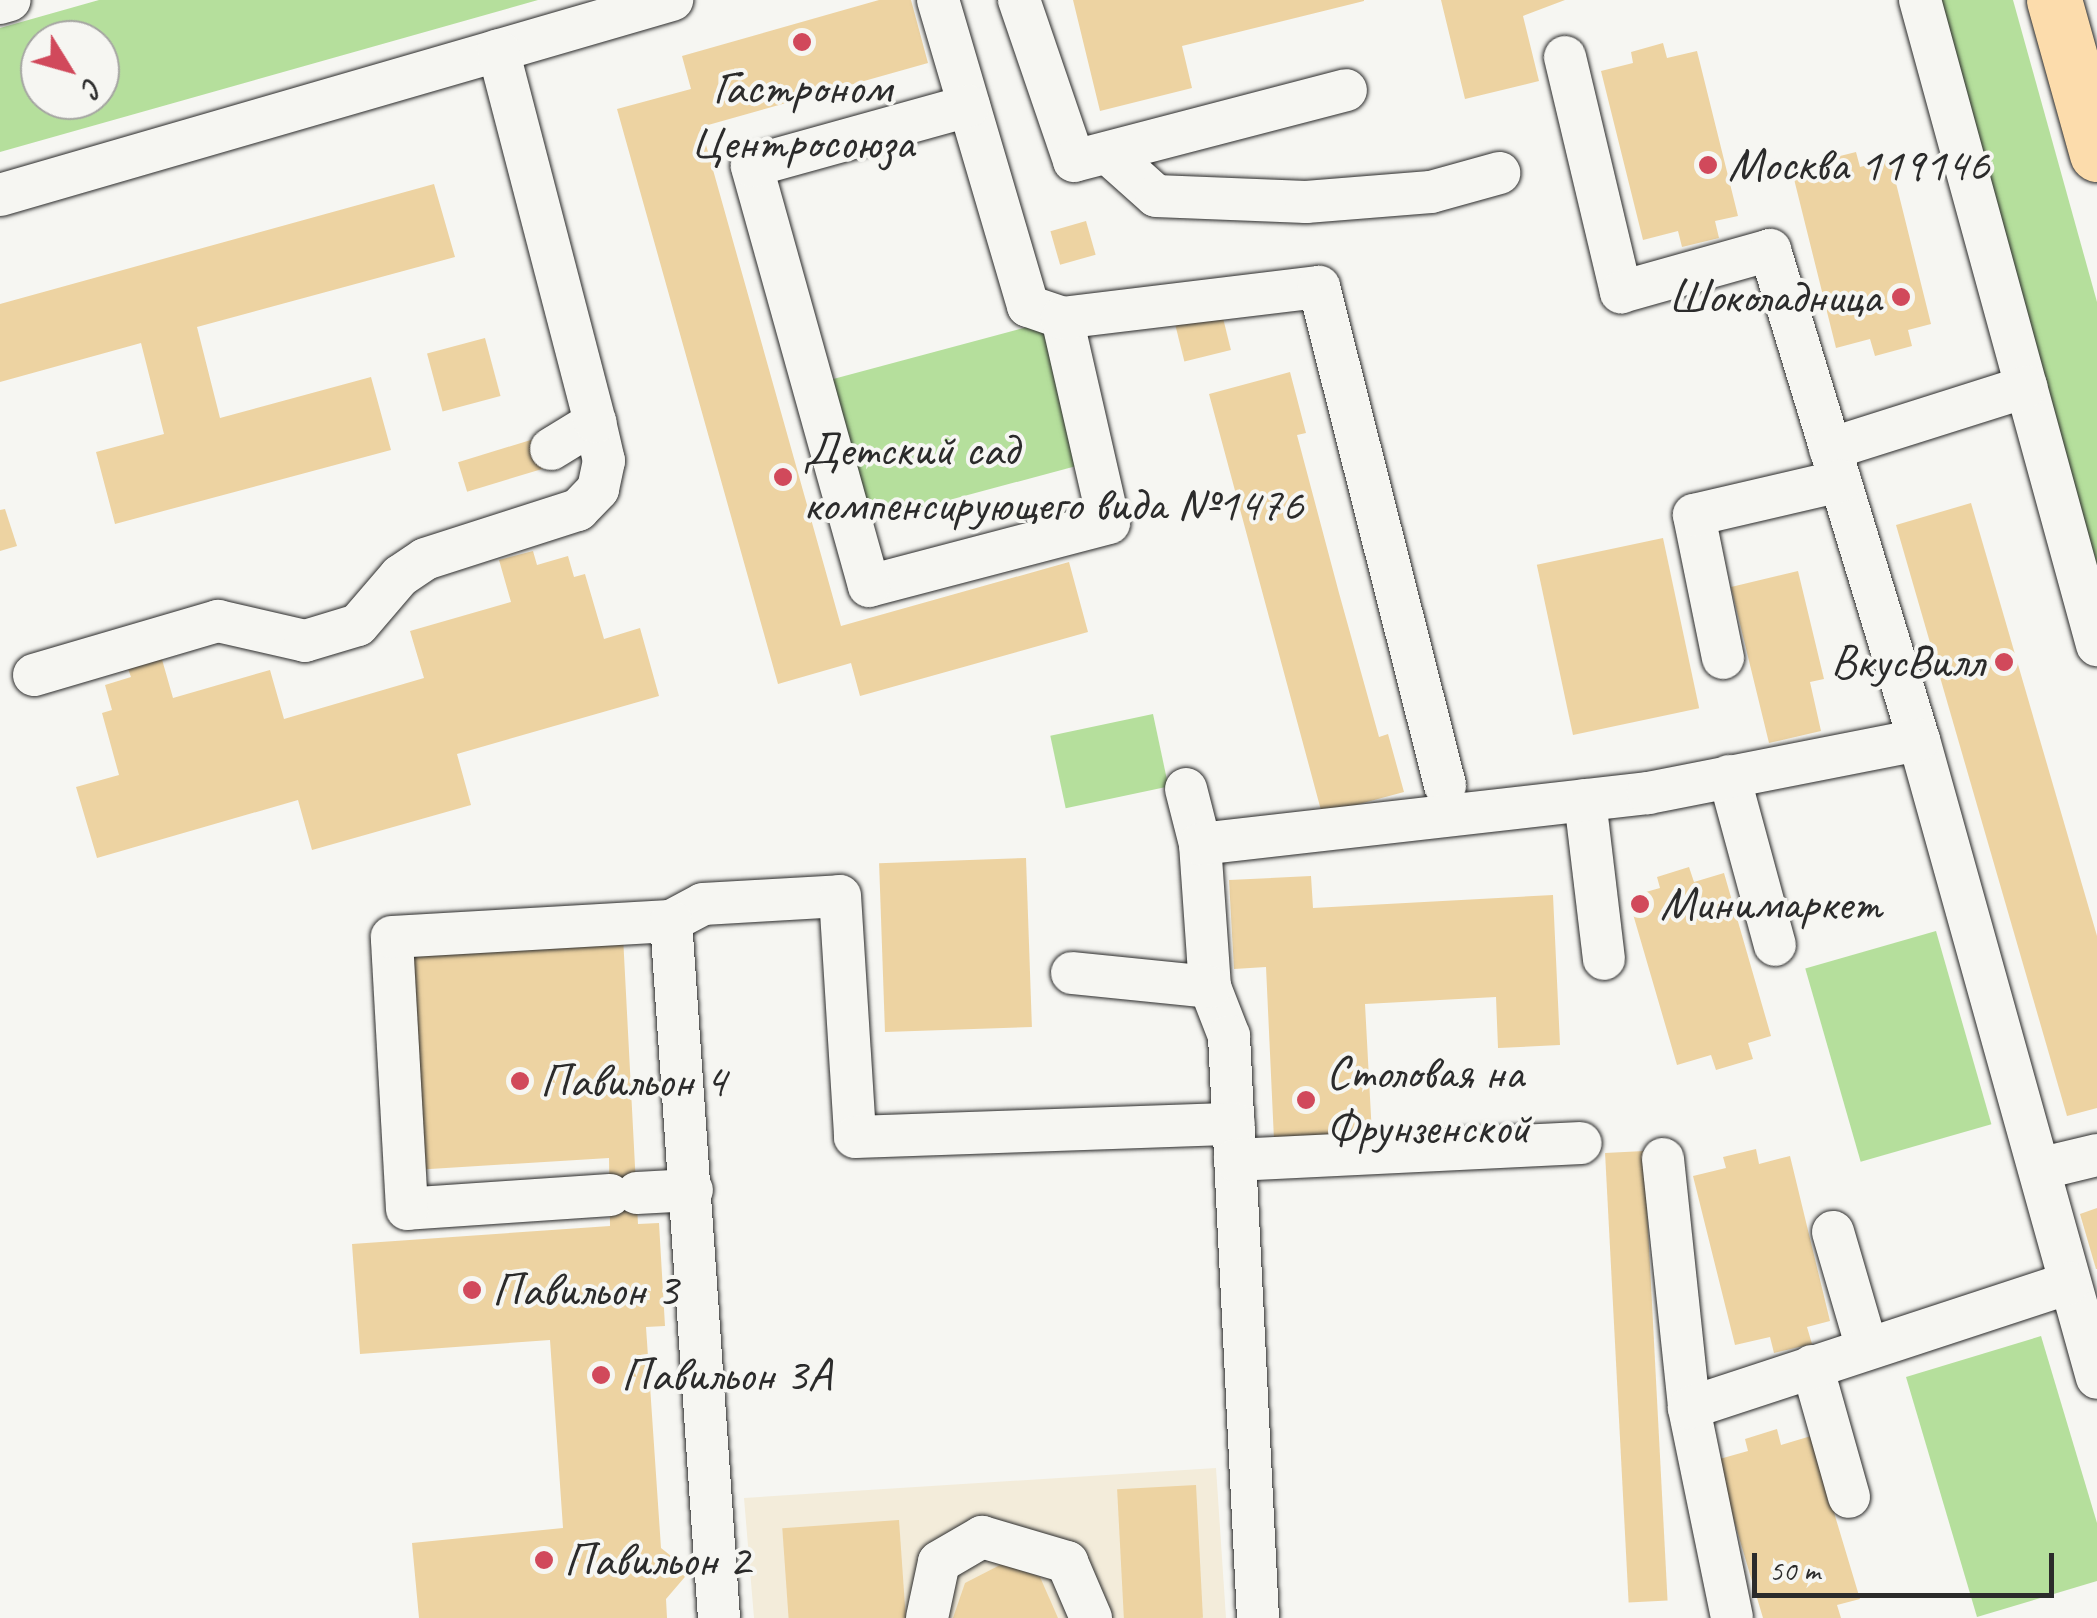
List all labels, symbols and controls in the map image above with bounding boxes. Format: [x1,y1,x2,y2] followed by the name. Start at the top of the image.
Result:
[20,20,120,120] north arrow
[791,31,813,53] marker: Гастроном Центросоюза
[690,58,914,171] place label: Гастроном Центросоюза
[75,71,111,103] text: С
[1728,136,1989,194] place label: Москва 119146
[1697,154,1719,176] marker: Москва 119146
[1668,268,1881,326] place label: Шоколадница
[1890,286,1912,308] marker: Шоколадница
[803,420,1296,533] place label: Детский сад компенсирующего вида №1476
[772,466,794,488] marker: Детский сад компенсирующего вида №1476
[1831,633,1984,691] place label: ВкусВилл
[1993,651,2015,673] marker: ВкусВилл
[1660,875,1881,933] place label: Минимаркет
[1629,893,1651,915] marker: Минимаркет
[1326,1043,1530,1156] place label: Столовая на Фрунзенской
[540,1052,726,1110] place label: Павильон 4
[509,1070,531,1092] marker: Павильон 4
[1295,1089,1317,1111] marker: Столовая на Фрунзенской
[492,1261,678,1319] place label: Павильон 3
[461,1279,483,1301] marker: Павильон 3
[621,1346,831,1404] place label: Павильон 3А
[590,1364,612,1386] marker: Павильон 3А
[564,1531,750,1589] place label: Павильон 2
[1757,1533,2060,1595] scale bar
[533,1549,555,1571] marker: Павильон 2
[1769,1551,1820,1589] text: 50 m

